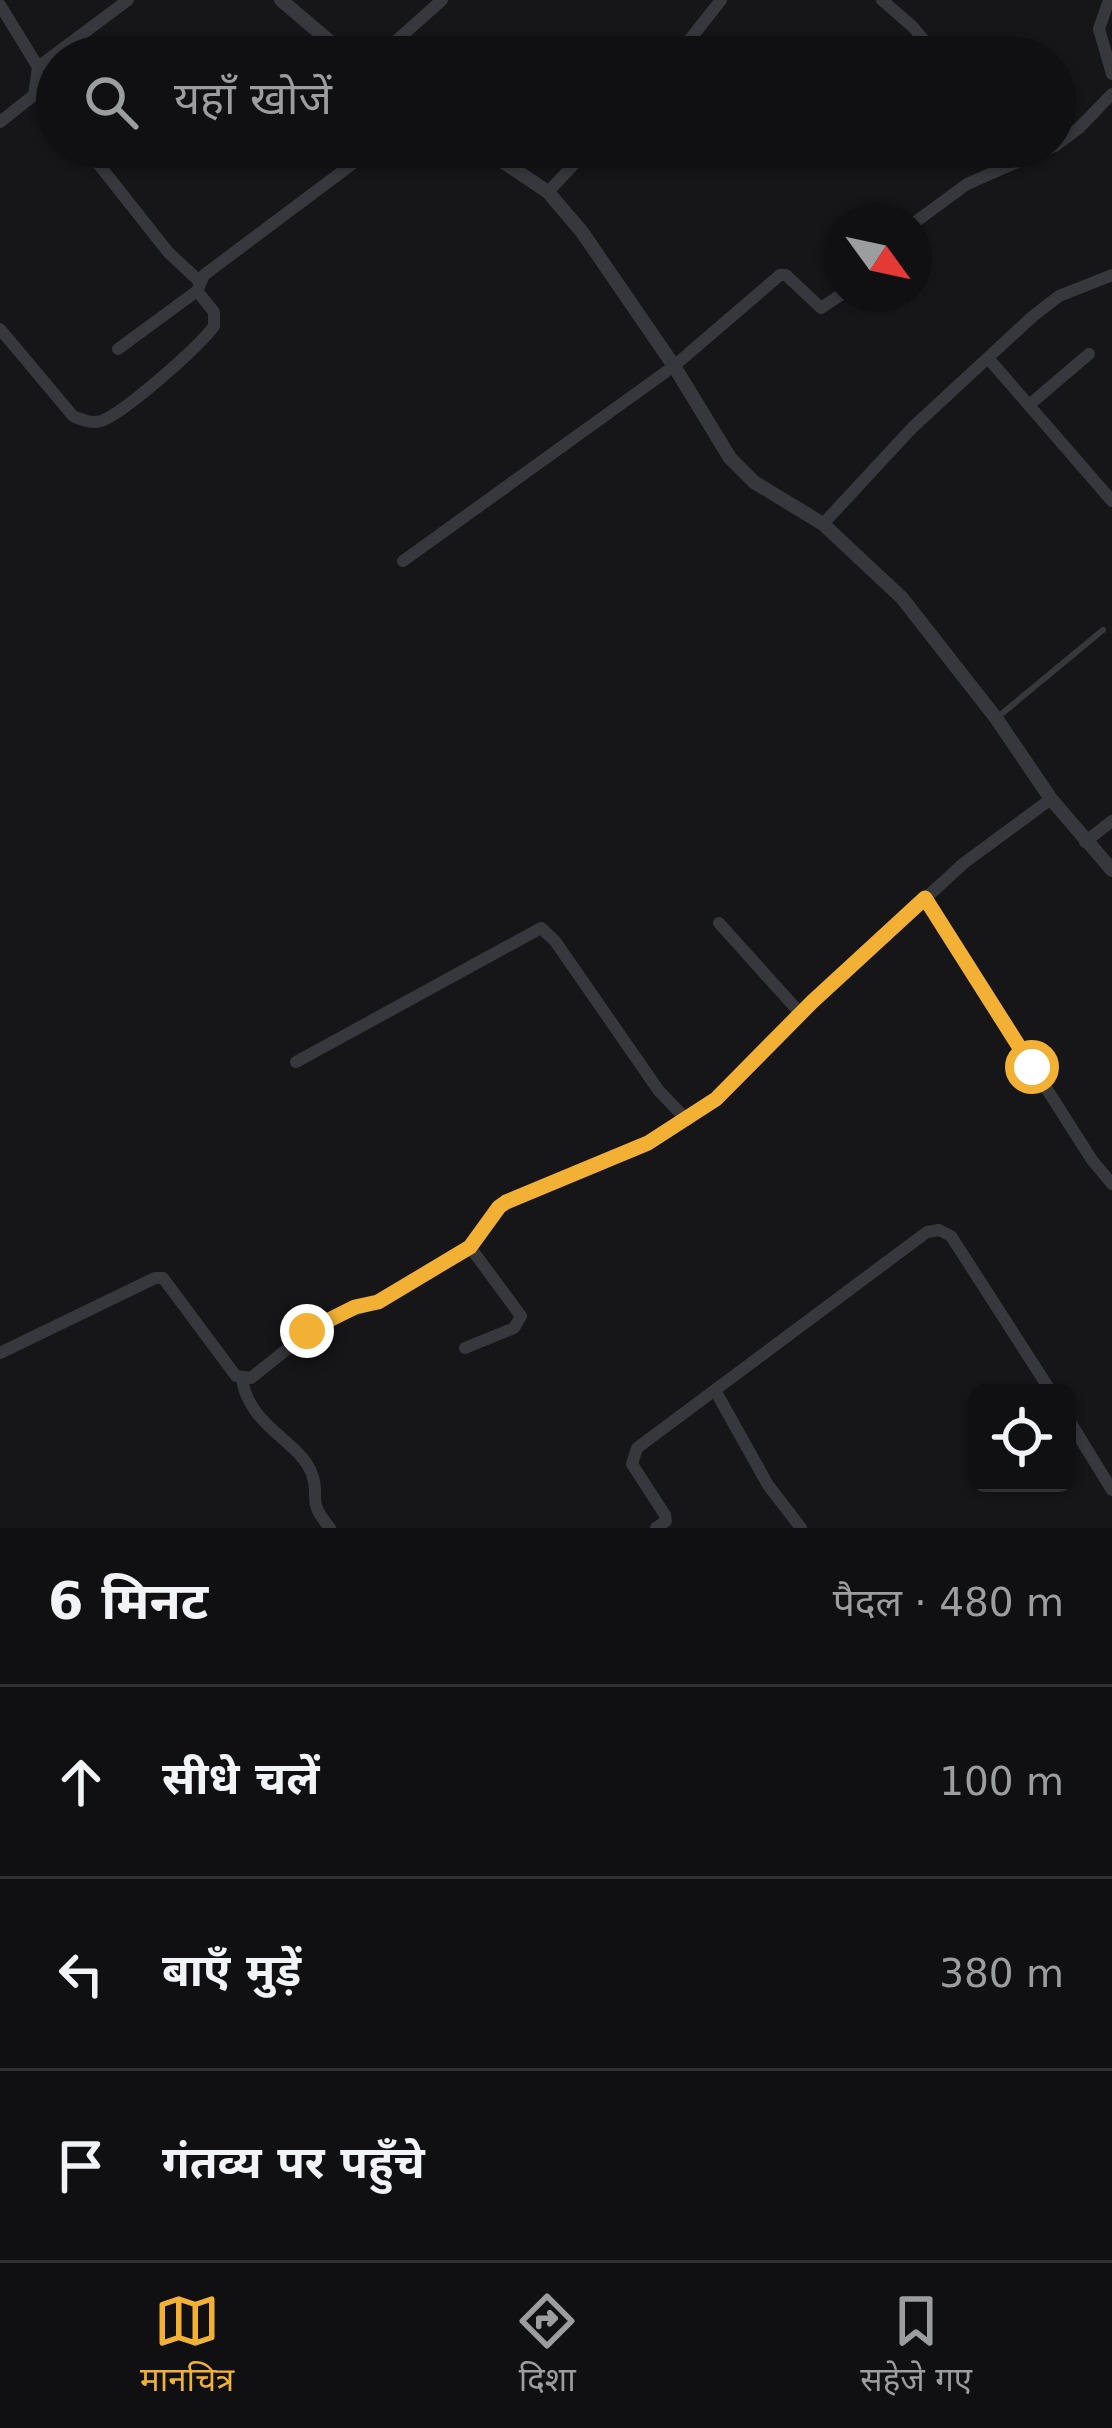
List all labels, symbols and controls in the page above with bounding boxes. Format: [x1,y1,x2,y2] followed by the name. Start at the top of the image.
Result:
[36,36,1076,168] search box
[78,69,144,135] icon: search
[174,72,332,125] text: यहाँ खोजें
[824,204,932,312] north arrow
[1005,1040,1059,1094] route start
[280,1304,334,1358] route end
[968,1384,1076,1492] map controls
[968,1384,1076,1492] button: locate
[48,1572,208,1631] text: 6 मिनट
[833,1580,1064,1625] text: पैदल · 480 m
[48,1749,114,1815] icon: ahead
[162,1752,320,1805] text: सीधे चलें
[939,1759,1064,1804] text: 100 m
[48,1941,114,2007] icon: left
[162,1944,301,1997] text: बाएँ मुड़ें
[939,1951,1064,1996] text: 380 m
[48,2133,114,2199] icon: arrive
[162,2136,425,2189] text: गंतव्य पर पहुँचे
[140,2288,234,2404] tab: मानचित्र
[514,2288,580,2404] tab: दिशा
[860,2288,972,2404] tab: सहेजे गए

